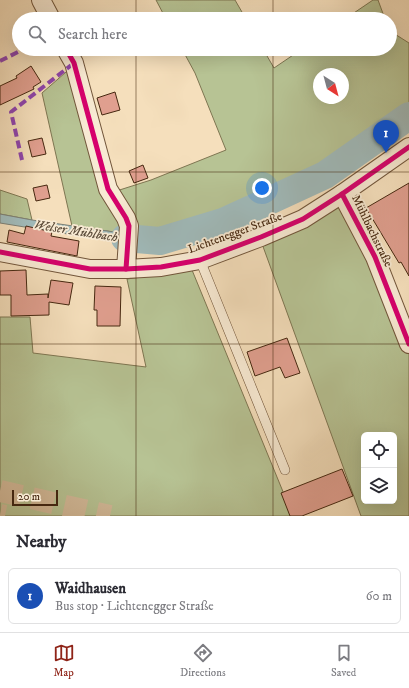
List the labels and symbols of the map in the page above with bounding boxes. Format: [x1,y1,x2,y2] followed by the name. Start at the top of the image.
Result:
[313,68,349,104] north arrow
[373,120,399,153] pin: 1
[252,178,272,198] your location
[348,192,396,270] street label: Mühlbachstraße
[186,209,284,257] street label: Lichtenegger Straße
[33,217,119,246] water label: Welser Mühlbach
[12,488,58,507] scale bar

